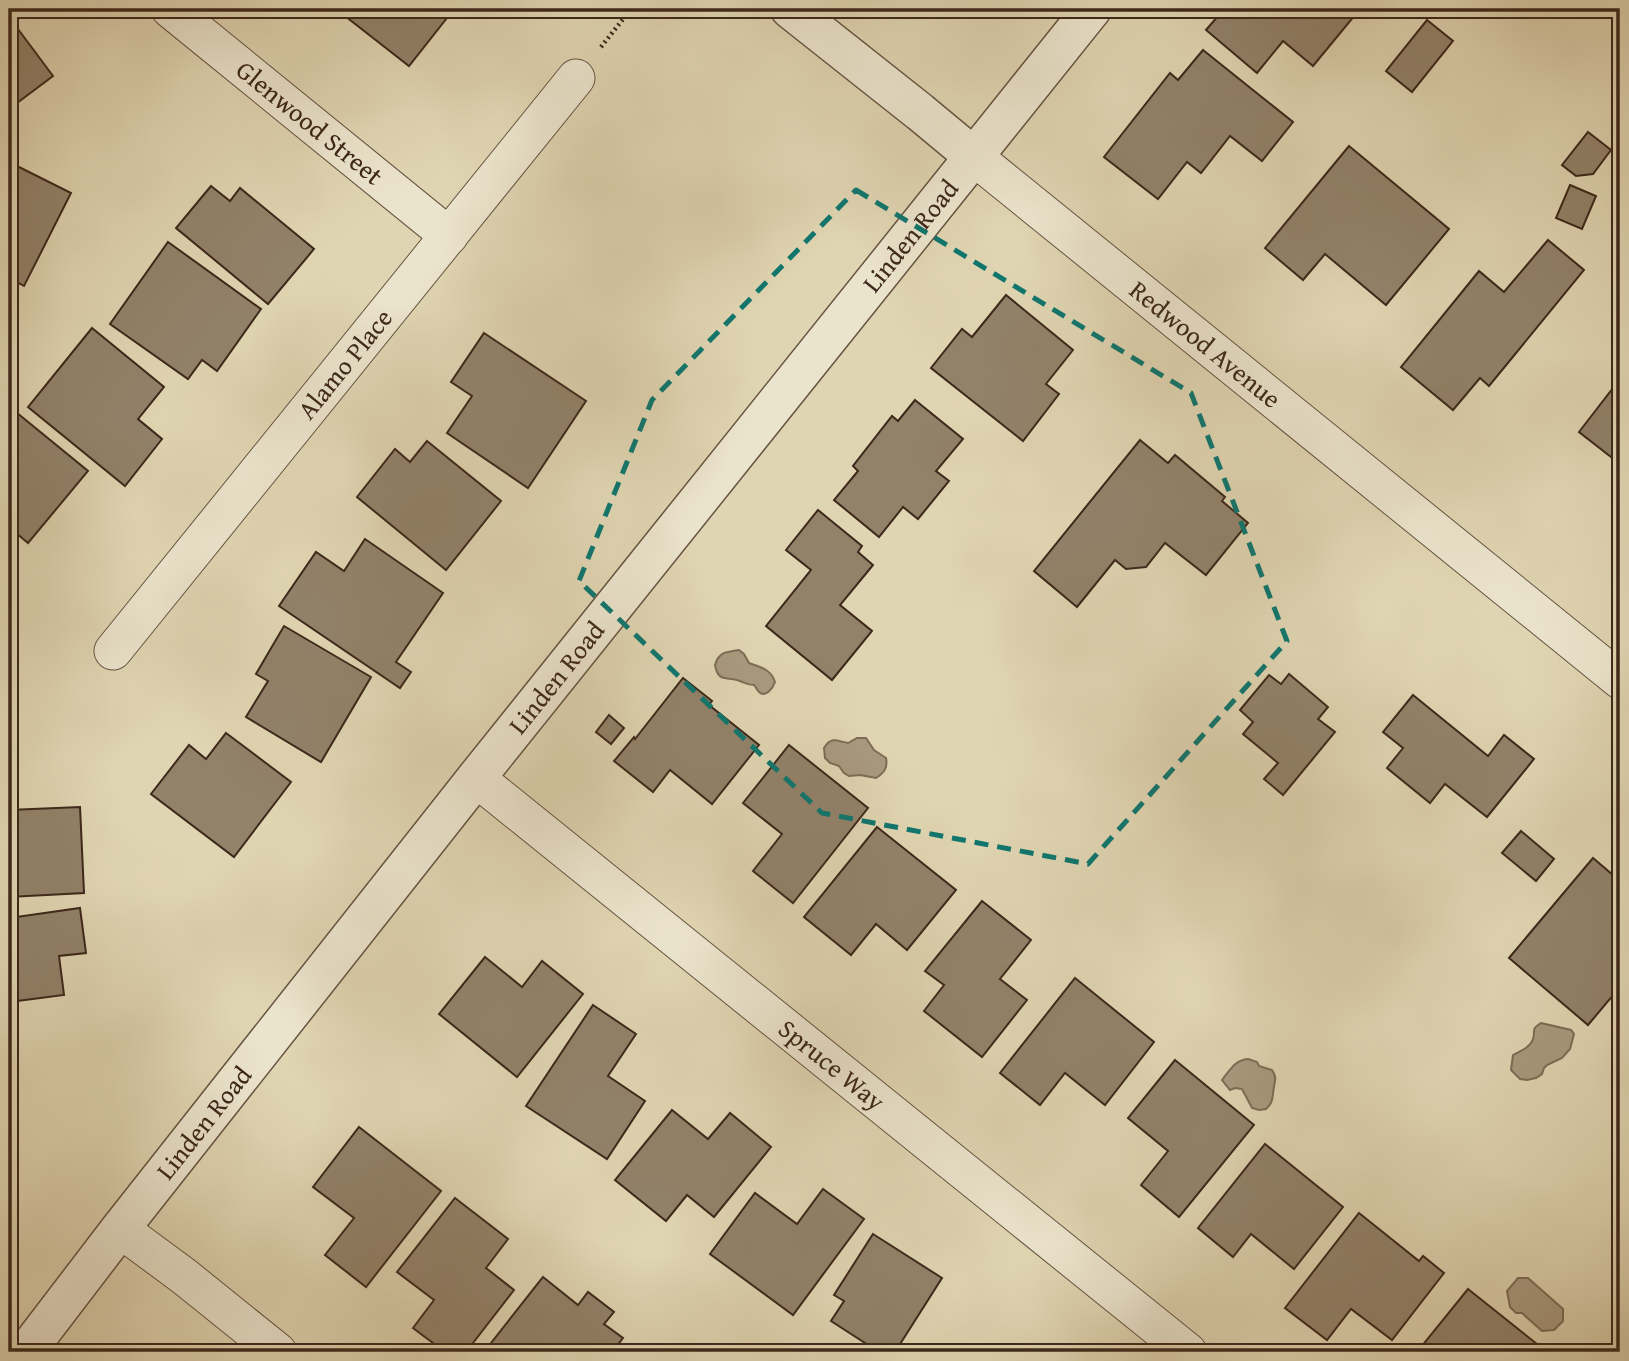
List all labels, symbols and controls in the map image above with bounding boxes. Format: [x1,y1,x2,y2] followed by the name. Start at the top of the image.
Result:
[228,50,392,194] street label: Glenwood Street
[852,170,968,301] street label: Linden Road
[1121,270,1290,417] street label: Redwood Avenue
[288,300,401,428] street label: Alamo Place
[498,612,614,742] street label: Linden Road
[770,1009,894,1120] street label: Spruce Way
[146,1057,261,1188] street label: Linden Road

